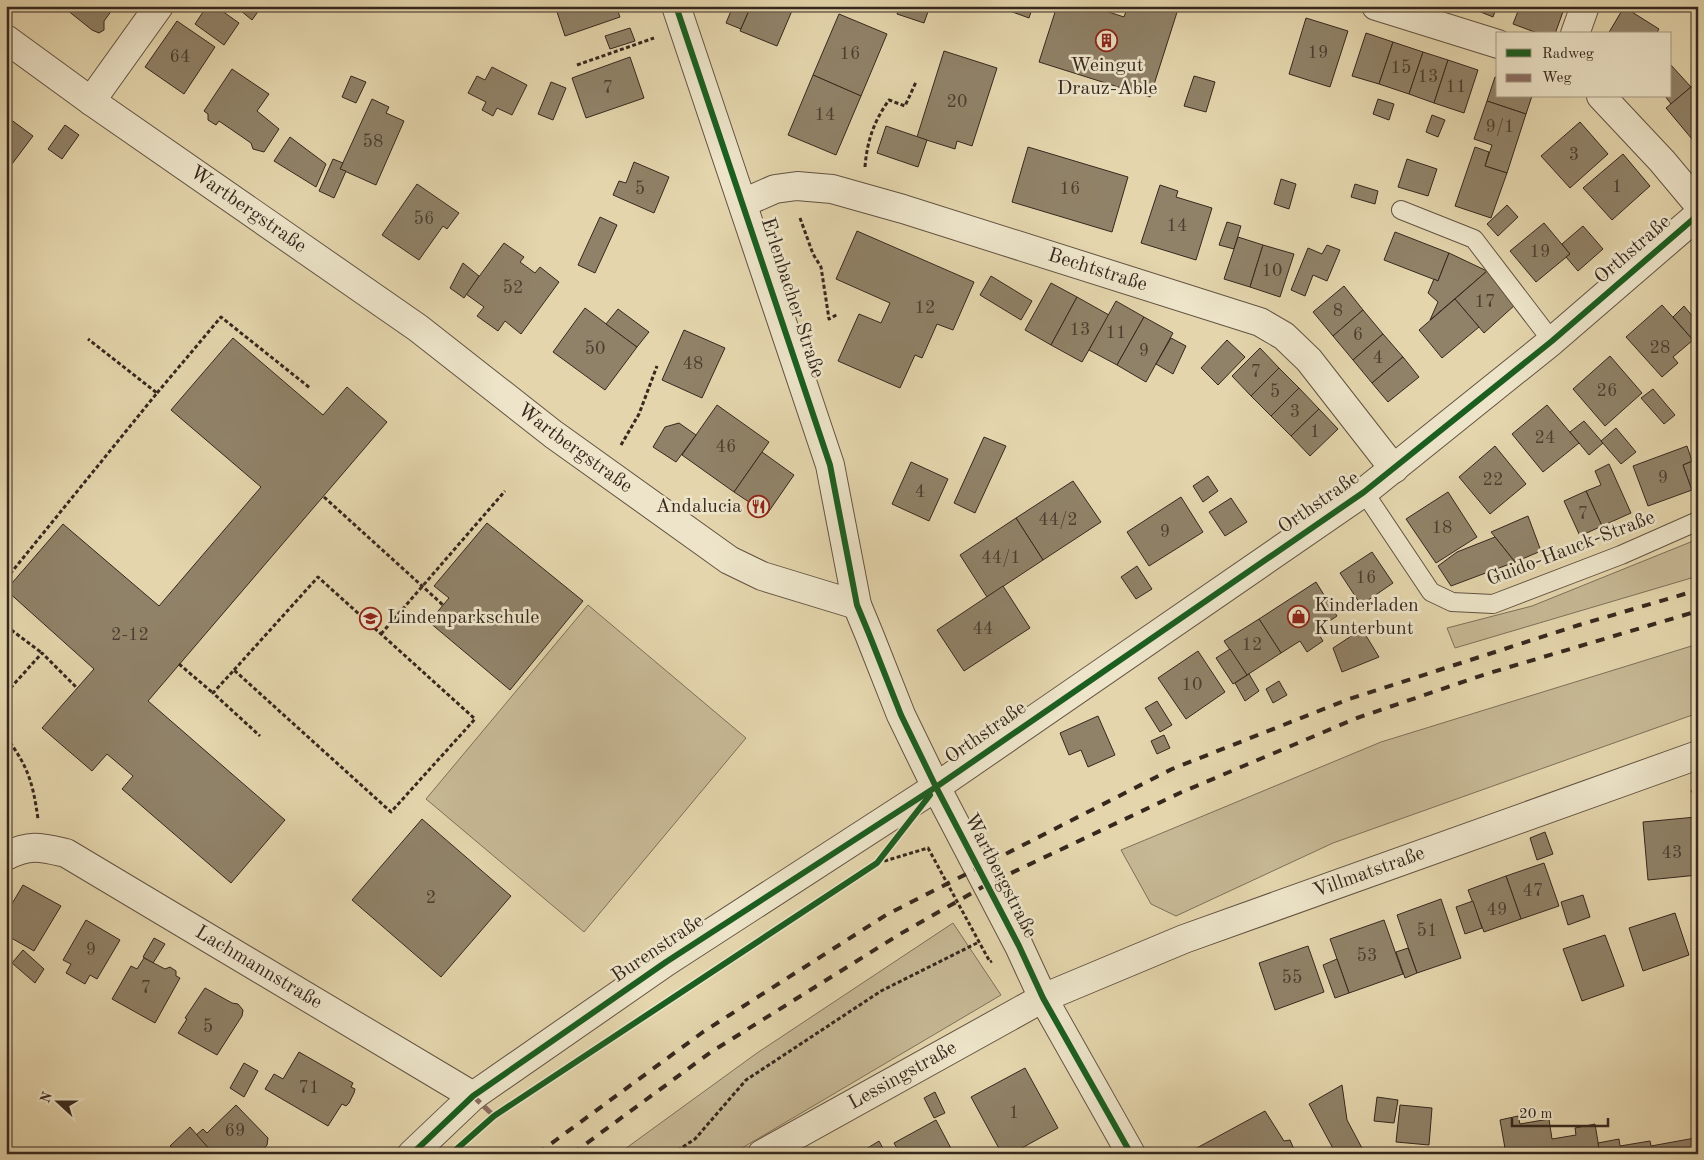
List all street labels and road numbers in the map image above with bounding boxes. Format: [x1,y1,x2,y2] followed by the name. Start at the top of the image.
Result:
[186,163,310,257] street label: Wartbergstraße
[1591,212,1675,288] street label: Orthstraße
[757,215,827,381] street label: Erlenbacher Straße
[1045,245,1150,296] street label: Bechtstraße
[514,400,636,497] street label: Wartbergstraße
[1275,468,1363,538] street label: Orthstraße
[1484,508,1658,590] street label: Guido-Hauck-Straße
[942,698,1030,768] street label: Orthstraße
[960,811,1040,941] street label: Wartbergstraße
[1311,844,1428,902] street label: Villmatstraße
[608,911,708,987] street label: Burenstraße
[192,922,325,1013] street label: Lachmannstraße
[845,1038,960,1114] street label: Lessingstraße

